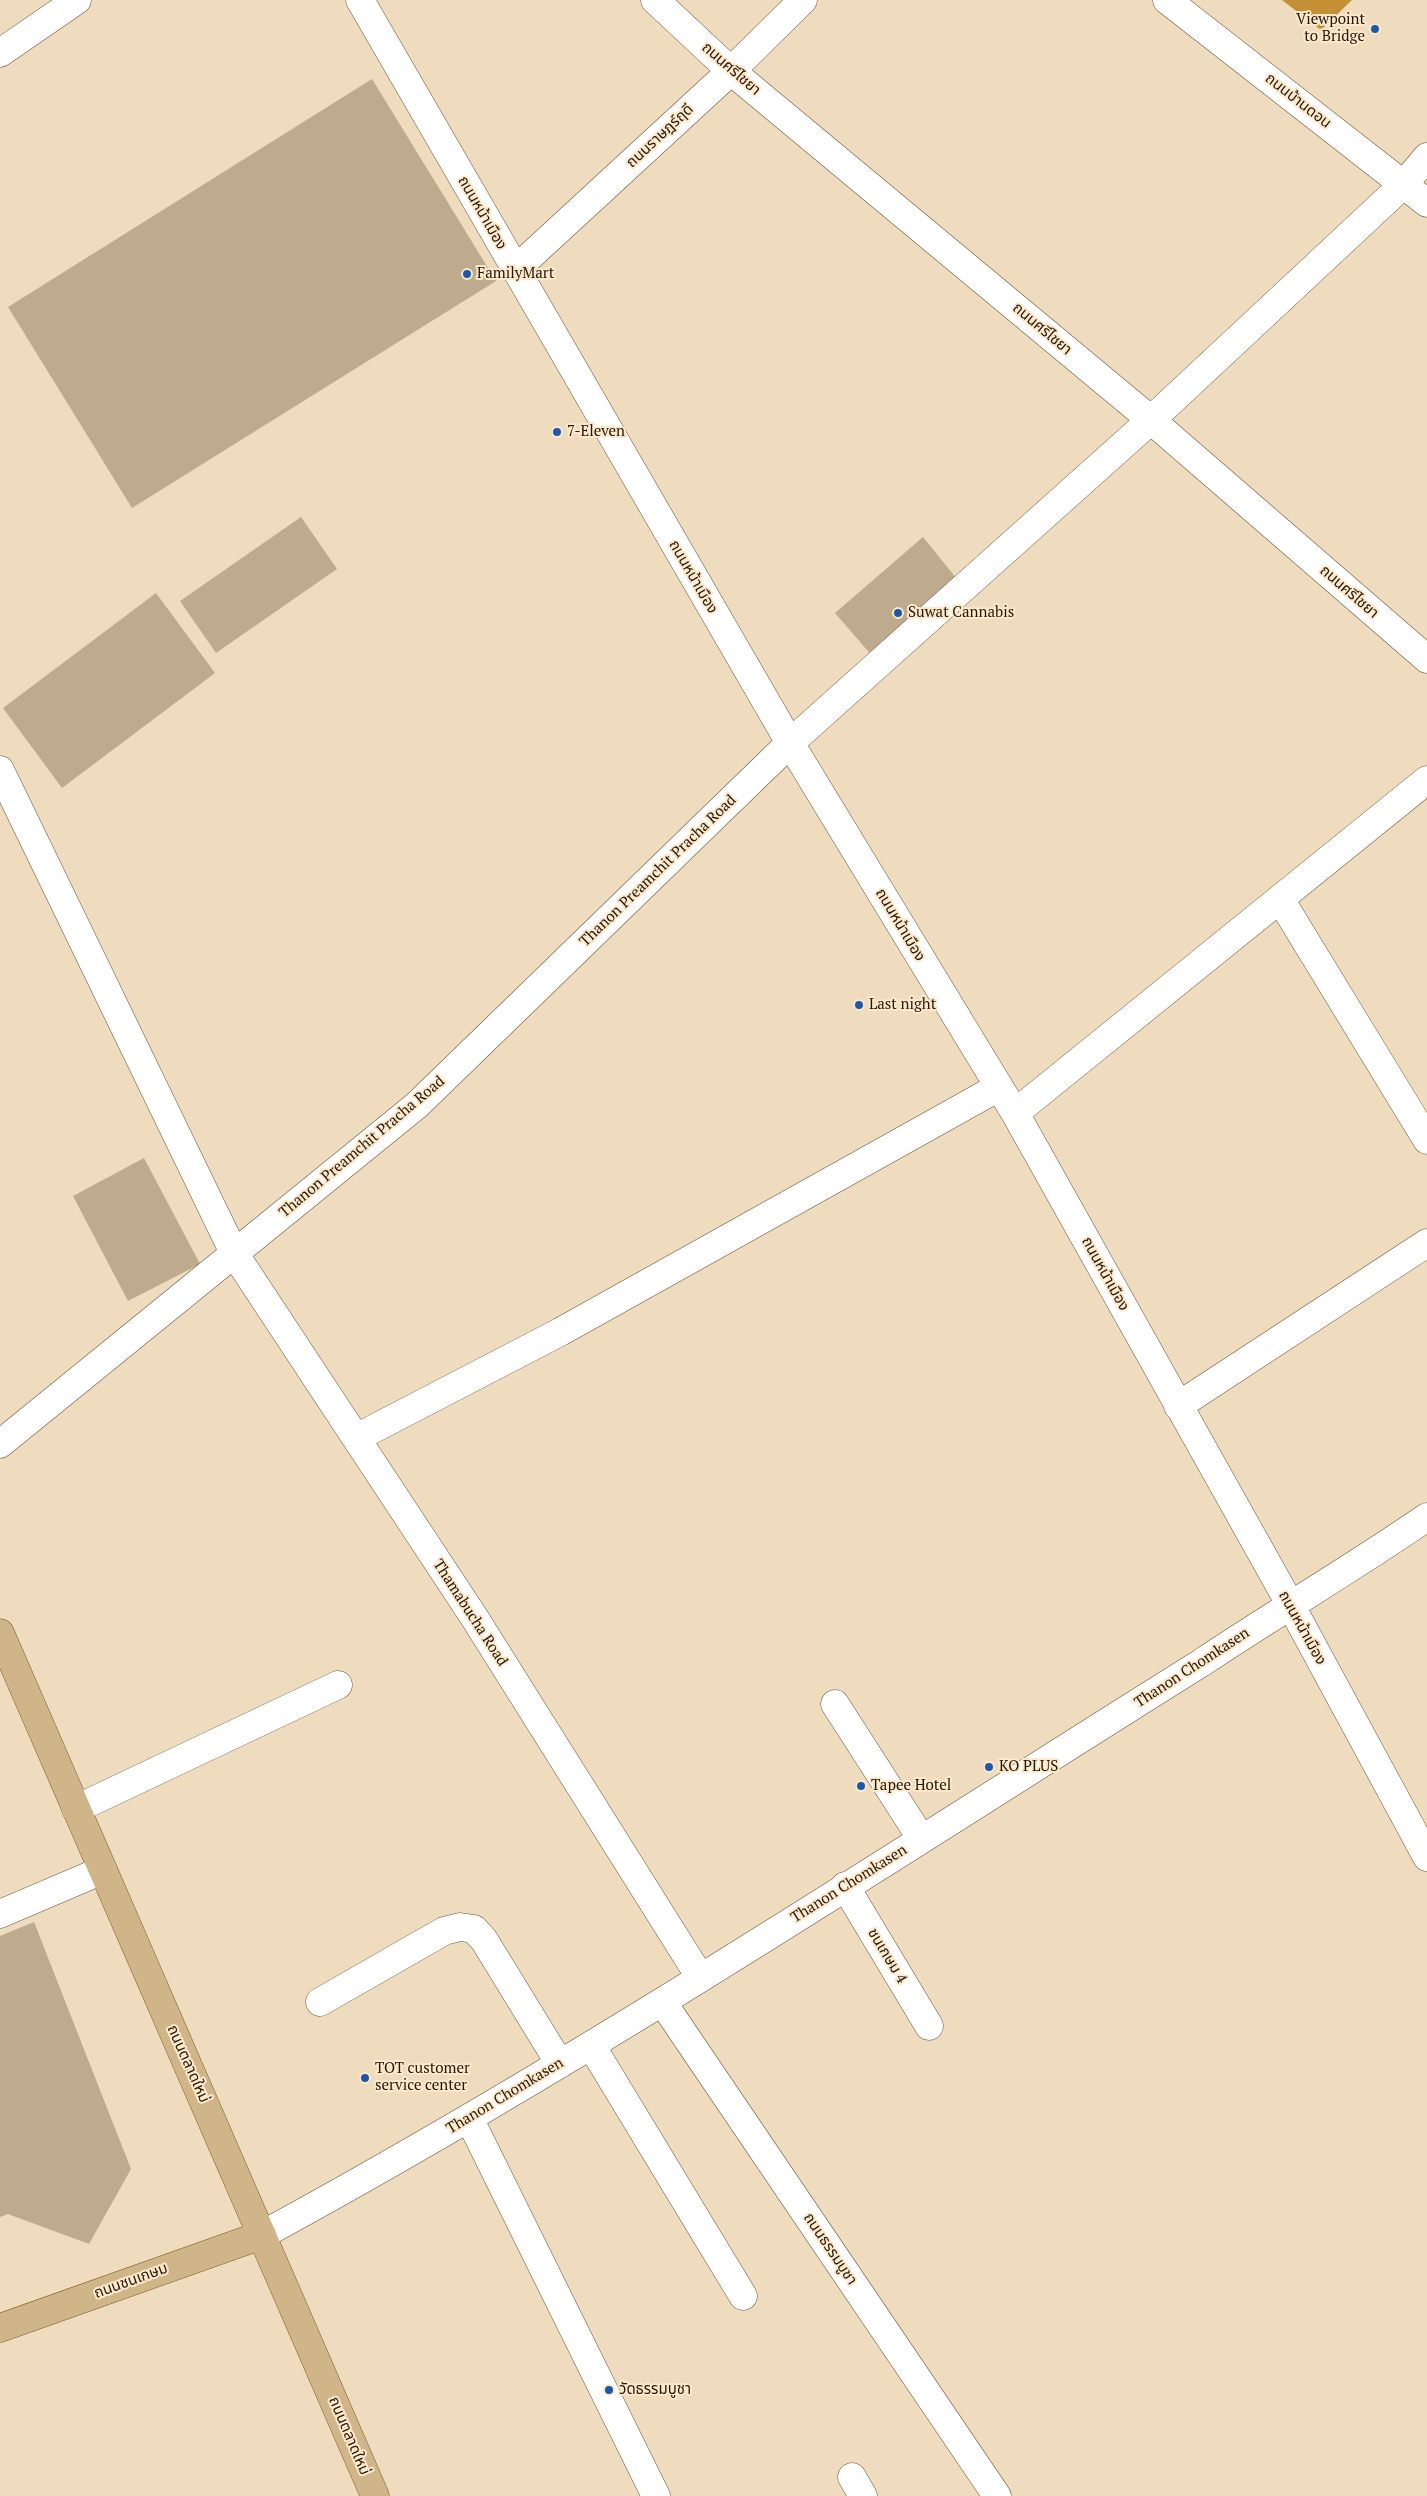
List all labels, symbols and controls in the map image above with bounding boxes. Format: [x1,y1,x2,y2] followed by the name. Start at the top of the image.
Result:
[1296,11,1365,46] place label: Viewpoint to Bridge
[1369,23,1381,35] marker: Viewpoint to Bridge
[698,39,764,99] street label: ถนนศรีไชยา
[1261,70,1335,132] street label: ถนนบ้านดอน
[623,100,697,172] street label: ถนนราษฎร์ฤดี
[454,173,510,253] street label: ถนนหน้าเมือง
[477,265,554,283] place label: FamilyMart
[461,268,473,280] marker: FamilyMart
[1009,299,1075,359] street label: ถนนศรีไชยา
[567,423,625,441] place label: 7-Eleven
[551,426,563,438] marker: 7-Eleven
[665,537,721,617] street label: ถนนหน้าเมือง
[1316,562,1382,622] street label: ถนนศรีไชยา
[908,604,1014,622] place label: Suwat Cannabis
[892,607,904,619] marker: Suwat Cannabis
[576,791,740,951] street label: Thanon Preamchit Pracha Road
[871,885,929,965] street label: ถนนหน้าเมือง
[869,996,936,1014] place label: Last night
[853,999,865,1011] marker: Last night
[276,1072,448,1222] street label: Thanon Preamchit Pracha Road
[1077,1234,1133,1314] street label: ถนนหน้าเมือง
[429,1556,511,1670] street label: Thamabucha Road
[1274,1588,1330,1668] street label: ถนนหน้าเมือง
[1131,1624,1253,1712] street label: Thanon Chomkasen
[999,1758,1058,1776] place label: KO PLUS
[983,1761,995,1773] marker: KO PLUS
[871,1777,951,1795] place label: Tapee Hotel
[855,1780,867,1792] marker: Tapee Hotel
[788,1841,910,1927] street label: Thanon Chomkasen
[863,1925,911,1987] street label: ชนเกษม 4
[163,2022,213,2106] street label: ถนนตลาดใหม่
[443,2054,567,2138] street label: Thanon Chomkasen
[375,2060,470,2095] place label: TOT customer service center
[359,2072,371,2084] marker: TOT customer service center
[799,2210,861,2288] street label: ถนนธรรมบูชา
[92,2259,170,2303] street label: ถนนชนเกษม
[619,2381,691,2399] place label: วัดธรรมบูชา
[603,2384,615,2396] marker: วัดธรรมบูชา
[324,2394,374,2478] street label: ถนนตลาดใหม่

